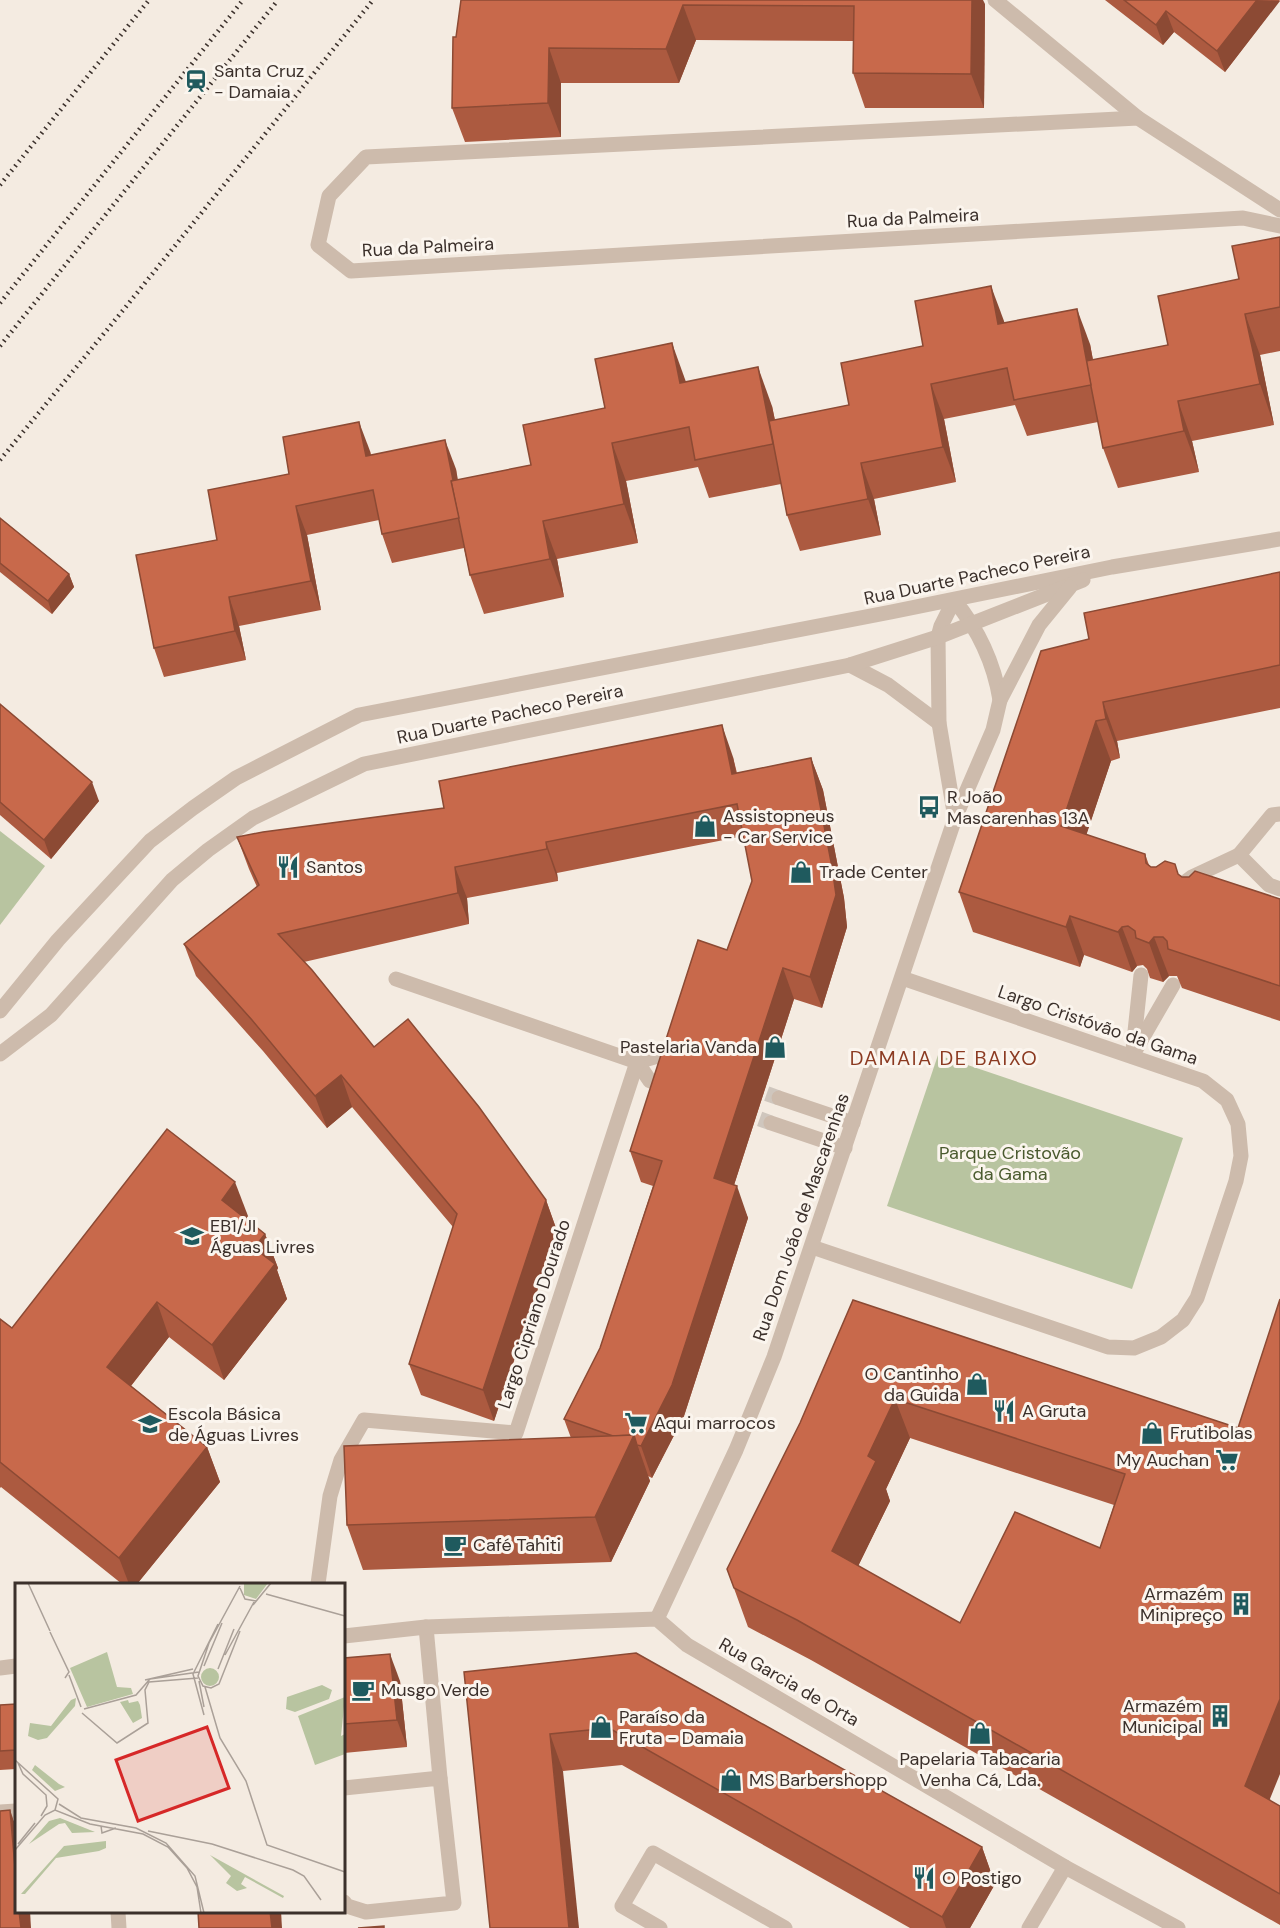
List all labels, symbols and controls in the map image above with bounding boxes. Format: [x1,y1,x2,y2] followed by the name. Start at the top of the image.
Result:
[214,59,304,104] place label: Santa Cruz - Damaia
[183,68,209,94] station icon: Santa Cruz - Damaia
[846,203,980,233] street label: Rua da Palmeira
[361,232,495,262] street label: Rua da Palmeira
[862,539,1092,611] street label: Rua Duarte Pacheco Pereira
[395,678,625,750] street label: Rua Duarte Pacheco Pereira
[947,785,1089,830] place label: R João Mascarenhas 13A
[916,794,942,820] bus stop icon: R João Mascarenhas 13A
[723,804,835,849] place label: Assistopneus - Car Service
[692,813,718,839] shop icon: Assistopneus - Car Service
[275,854,301,880] restaurant icon: Santos
[306,855,363,879] place label: Santos
[788,859,814,885] shop icon: Trade Center
[819,860,928,884] place label: Trade Center
[995,979,1201,1071] street label: Largo Cristóvão da Gama
[762,1034,788,1060] shop icon: Pastelaria Vanda
[620,1035,757,1059] place label: Pastelaria Vanda
[850,1045,1038,1071] district label: DAMAIA DE BAIXO
[747,1090,855,1344] street label: Rua Dom João de Mascarenhas
[939,1141,1081,1186] park label: Parque Cristovão da Gama
[210,1214,315,1259] place label: EB1/JI Águas Livres
[492,1216,576,1412] street label: Largo Cipriano Dourado
[179,1223,205,1249] school or university icon: EB1/JI Águas Livres
[865,1362,959,1407] place label: O Cantinho da Guida
[964,1371,990,1397] shop icon: O Cantinho da Guida
[991,1398,1017,1424] restaurant icon: A Gruta
[1022,1399,1086,1423] place label: A Gruta
[168,1402,299,1447] place label: Escola Básica de Águas Livres
[623,1410,649,1436] supermarket icon: Aqui marrocos
[137,1411,163,1437] school or university icon: Escola Básica de Águas Livres
[654,1411,776,1435] place label: Aqui marrocos
[1139,1420,1165,1446] shop icon: Frutibolas
[1170,1421,1253,1445] place label: Frutibolas
[1214,1447,1240,1473] supermarket icon: My Auchan
[1116,1448,1209,1472] place label: My Auchan
[442,1532,468,1558] cafe icon: Café Tahiti
[473,1533,561,1557] place label: Café Tahiti
[1140,1582,1223,1627] place label: Armazém Minipreço
[15,1583,345,1913] inset map
[1228,1591,1254,1617] building icon: Armazém Minipreço
[714,1632,864,1732] street label: Rua Garcia de Orta
[350,1677,376,1703] cafe icon: Musgo Verde
[381,1678,490,1702] place label: Musgo Verde
[1122,1694,1202,1739] place label: Armazém Municipal
[1207,1703,1233,1729] building icon: Armazém Municipal
[619,1705,744,1750] place label: Paraíso da Fruta - Damaia
[588,1714,614,1740] shop icon: Paraíso da Fruta - Damaia
[967,1720,993,1746] shop icon: Papelaria Tabacaria Venha Cá, Lda.
[899,1747,1061,1792] place label: Papelaria Tabacaria Venha Cá, Lda.
[718,1767,744,1793] shop icon: MS Barbershopp
[749,1768,887,1792] place label: MS Barbershopp
[911,1865,937,1891] restaurant icon: O Postigo
[942,1866,1022,1890] place label: O Postigo

